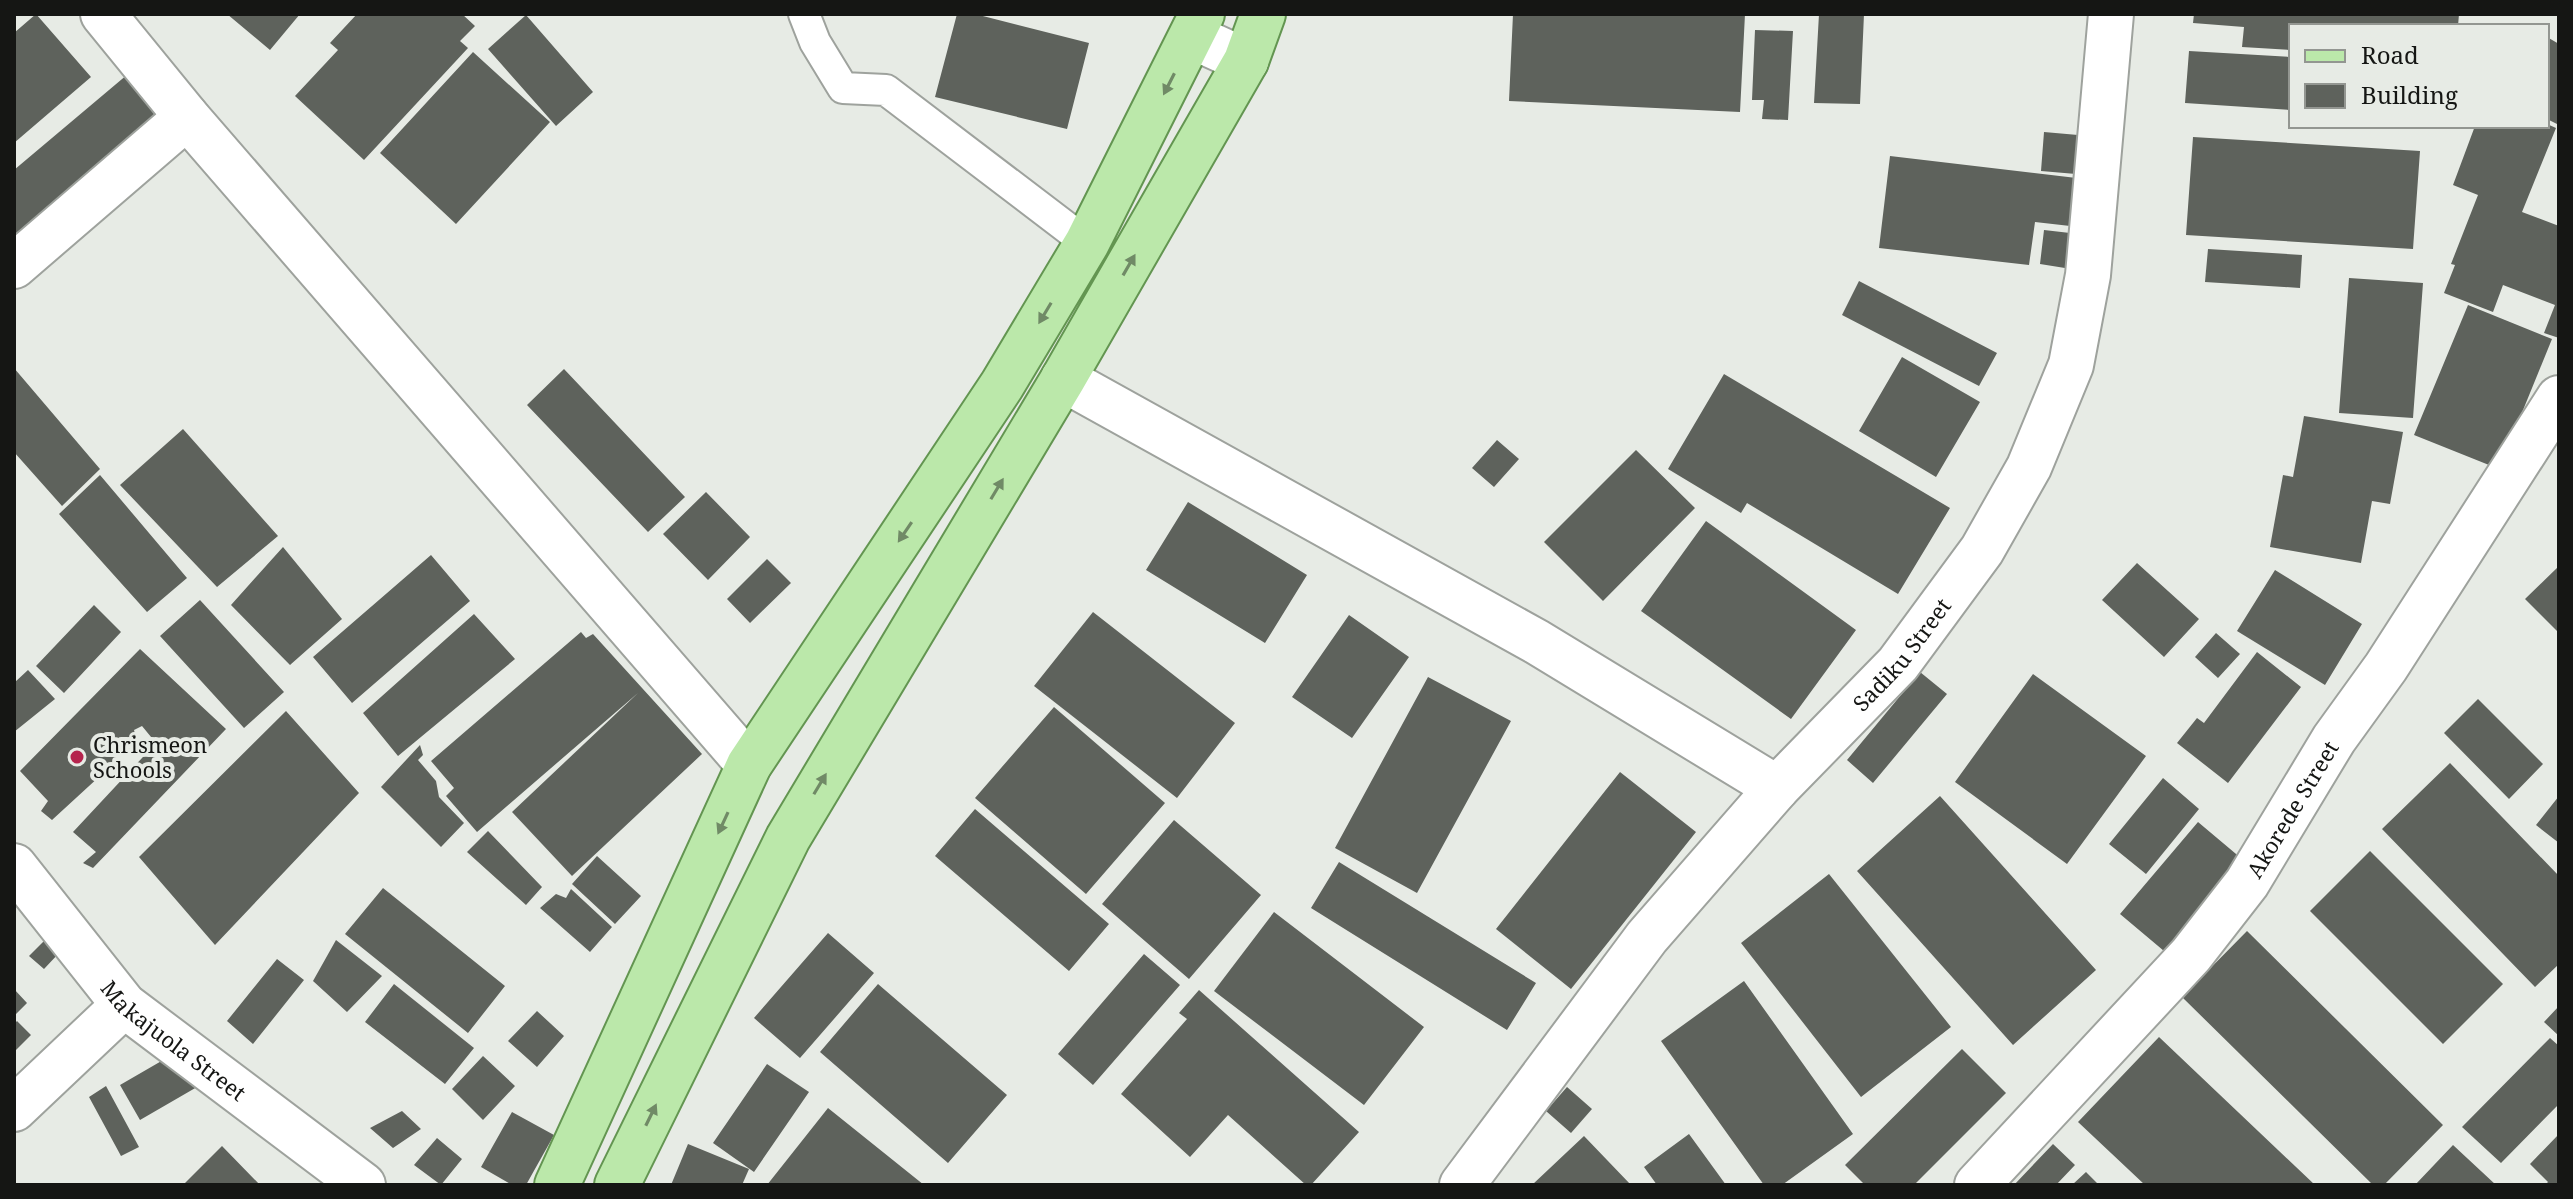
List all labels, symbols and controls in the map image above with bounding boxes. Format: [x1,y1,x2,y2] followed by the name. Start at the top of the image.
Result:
[2289,24,2549,128] legend
[2361,38,2419,71] text: Road
[1162,73,1175,96] one-way arrow
[2361,78,2458,111] text: Building
[1122,254,1136,276] one-way arrow
[1039,302,1053,324] one-way arrow
[990,478,1004,500] one-way arrow
[897,521,912,542] one-way arrow
[1845,591,1957,717] street label: Sadiku Street
[93,729,207,784] place label: Chrismeon Schools
[2239,734,2345,883] street label: Akorede Street
[68,748,86,766] marker: Chrismeon Schools
[813,773,827,795] one-way arrow
[716,811,730,835] one-way arrow
[95,974,253,1107] street label: Makajuola Street
[644,1103,658,1126] one-way arrow

